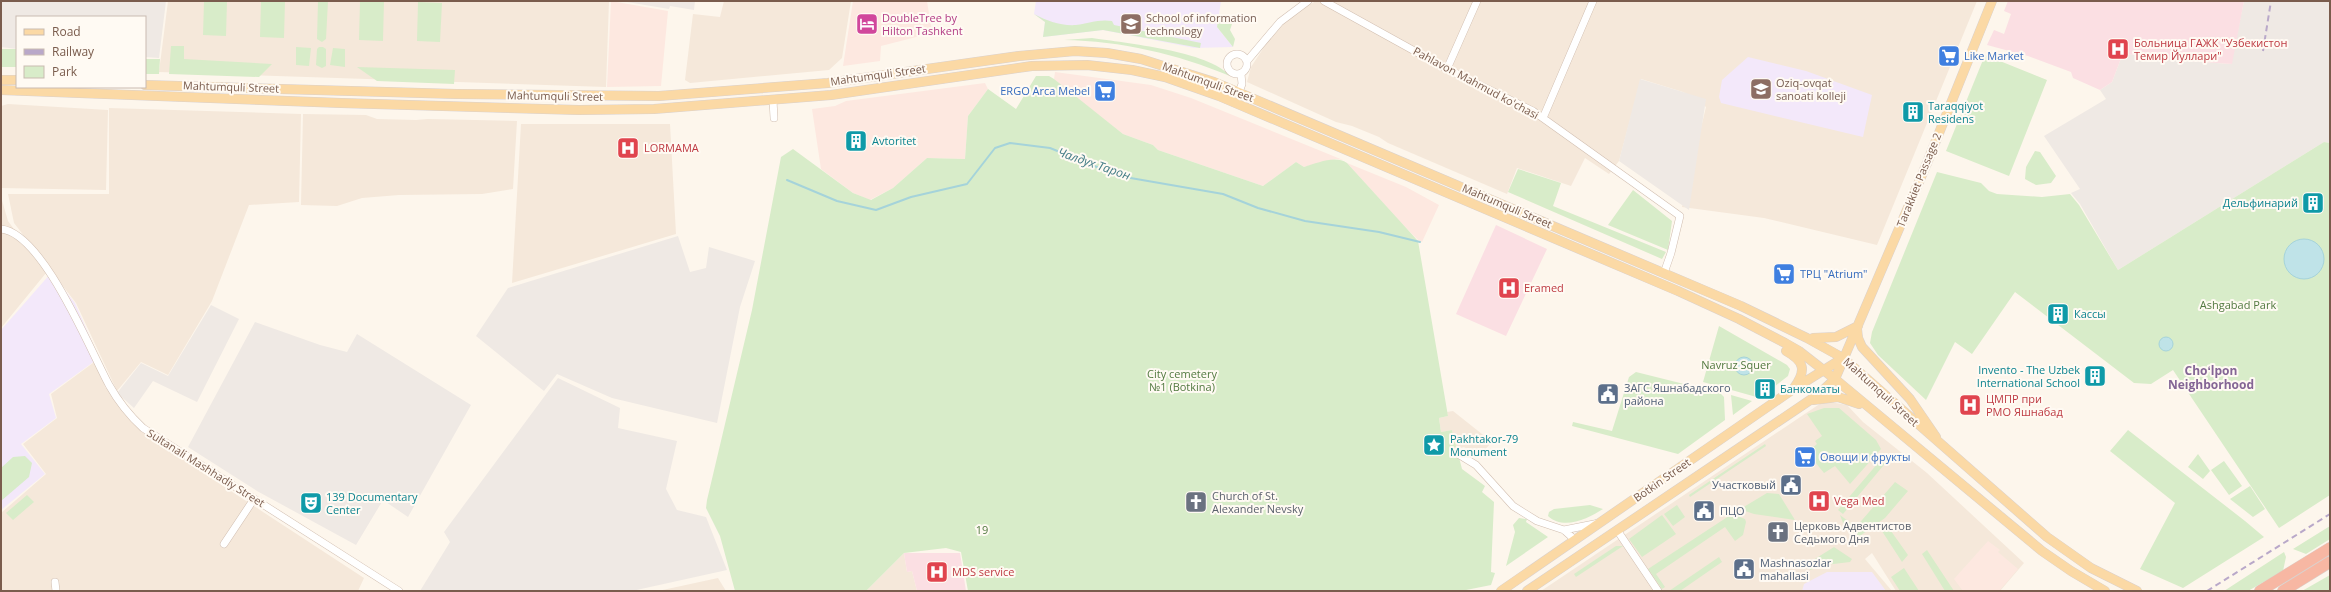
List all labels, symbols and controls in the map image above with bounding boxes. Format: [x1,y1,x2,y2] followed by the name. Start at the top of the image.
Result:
[882,10,963,38] place label: DoubleTree by Hilton Tashkent
[1146,10,1257,38] place label: School of information technology
[854,11,880,37] hotel icon: DoubleTree by Hilton Tashkent
[1118,11,1144,37] school or university icon: School of information technology
[16,16,146,88] legend
[52,23,81,40] text: Road
[2134,35,2287,63] place label: Больница ГАЖК "Узбекистон Темир Йуллари"
[2105,36,2131,62] hospital icon: Больница ГАЖК "Узбекистон Темир Йуллари"
[52,43,95,60] text: Railway
[1411,43,1542,122] street label: Pahlavon Mahmud ko'chasi
[1936,43,1962,69] supermarket icon: Like Market
[1964,48,2024,63] place label: Like Market
[1160,58,1256,105] street label: Mahtumquli Street
[829,60,927,89] street label: Mahtumquli Street
[52,63,78,80] text: Park
[1776,75,1846,103] place label: Oziq-ovqat sanoati kolleji
[1748,76,1774,102] school or university icon: Oziq-ovqat sanoati kolleji
[183,77,279,96] street label: Mahtumquli Street
[1092,78,1118,104] supermarket icon: ERGO Arca Mebel
[1000,83,1090,98] place label: ERGO Arca Mebel
[507,87,603,104] street label: Mahtumquli Street
[1928,98,1983,126] place label: Taraqqiyot Residens
[1900,99,1926,125] building icon: Taraqqiyot Residens
[843,128,869,154] building icon: Avtoritet
[1893,130,1944,229] street label: Tarakkiet Passage 2
[872,133,916,148] place label: Avtoritet
[615,135,641,161] hospital icon: LORMAMA
[644,140,699,155] place label: LORMAMA
[1056,143,1133,184] water label: Чалдух Тарон
[1460,180,1554,231] street label: Mahtumquli Street
[2300,190,2326,216] building icon: Дельфинарий
[2223,195,2298,210] place label: Дельфинарий
[1771,261,1797,287] supermarket icon: ТРЦ "Atrium"
[1800,266,1868,281] place label: ТРЦ "Atrium"
[1496,275,1522,301] hospital icon: Eramed
[1524,280,1564,295] place label: Eramed
[2200,297,2276,312] park label: Ashgabad Park
[2045,301,2071,327] building icon: Кассы
[2074,306,2106,321] place label: Кассы
[1841,354,1922,429] street label: Mahtumquli Street
[1701,357,1771,372] park label: Navruz Squer
[1977,362,2080,390] place label: Invento - The Uzbek International School
[2168,362,2254,393] district label: Choʻlpon Neighborhood
[2082,363,2108,389] building icon: Invento - The Uzbek International School
[1147,366,1217,394] park label: City cemetery №1 (Botkina)
[1752,376,1778,402] building icon: Банкоматы
[1624,380,1731,408] place label: ЗАГС Яшнабадского района
[1595,381,1621,407] public building icon: ЗАГС Яшнабадского района
[1780,381,1840,396] place label: Банкоматы
[1986,391,2063,419] place label: ЦМПР при РМО Яшнабад
[1957,392,1983,418] hospital icon: ЦМПР при РМО Яшнабад
[144,425,268,510] street label: Sultanali Mashhadiy Street
[1450,431,1518,459] place label: Pakhtakor-79 Monument
[1421,432,1447,458] place icon: Pakhtakor-79 Monument
[1792,444,1818,470] supermarket icon: Овощи и фрукты
[1820,449,1910,464] place label: Овощи и фрукты
[1630,454,1693,505] street label: Botkin Street
[1778,472,1804,498] public building icon: Участковый
[1712,477,1776,492] place label: Участковый
[1212,488,1304,516] place label: Church of St. Alexander Nevsky
[1806,488,1832,514] hospital icon: Vega Med
[326,489,418,517] place label: 139 Documentary Center
[1183,489,1209,515] church icon: Church of St. Alexander Nevsky
[298,490,324,516] theatre icon: 139 Documentary Center
[1834,493,1884,508] place label: Vega Med
[1691,498,1717,524] public building icon: ПЦО
[1720,503,1745,518] place label: ПЦО
[1794,518,1911,546] place label: Церковь Адвентистов Седьмого Дня
[1765,519,1791,545] church icon: Церковь Адвентистов Седьмого Дня
[976,522,988,537] park label: 19
[1760,555,1832,583] place label: Mashnasozlar mahallasi
[1731,556,1757,582] public building icon: Mashnasozlar mahallasi
[924,559,950,585] hospital icon: MDS service
[952,564,1014,579] place label: MDS service

